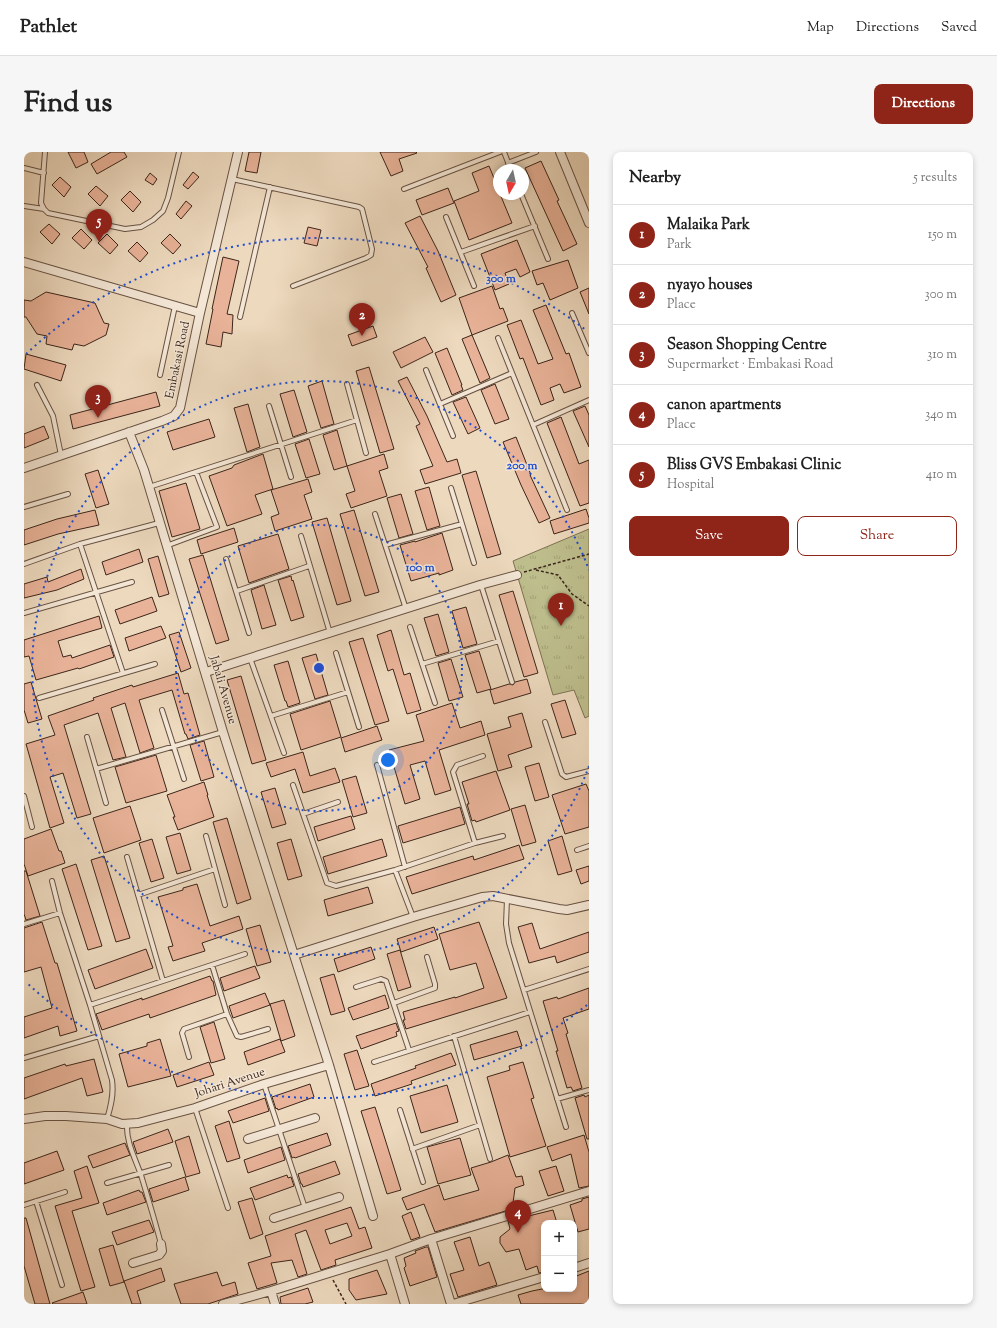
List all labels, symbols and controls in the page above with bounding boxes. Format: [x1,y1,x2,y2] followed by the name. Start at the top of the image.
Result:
[20,14,77,41] text: Pathlet
[807,18,834,38] text: Map
[856,18,919,38] text: Directions
[941,18,977,38] text: Saved
[24,84,112,124] text: Find us
[874,84,973,124] button: Directions
[493,164,529,200] north arrow
[629,166,681,190] text: Nearby
[913,169,957,187] text: 5 results
[86,209,112,242] pin: 5
[667,215,750,236] text: Malaika Park
[640,226,644,244] text: 1
[928,226,957,244] text: 150 m
[667,236,692,254] text: Park
[486,270,516,288] text: 300 m
[667,275,752,296] text: nyayo houses
[639,286,645,304] text: 2
[925,286,957,304] text: 300 m
[667,296,696,314] text: Place
[349,303,375,336] pin: 2
[161,319,195,400] street label: Embakasi Road
[667,335,827,356] text: Season Shopping Centre
[639,346,645,364] text: 3
[927,346,957,364] text: 310 m
[667,356,833,374] text: Supermarket · Embakasi Road
[85,385,111,418] pin: 3
[667,395,781,416] text: canon apartments
[639,406,645,424] text: 4
[925,406,957,424] text: 340 m
[667,416,696,434] text: Place
[667,455,841,476] text: Bliss GVS Embakasi Clinic
[507,457,537,475] text: 200 m
[640,466,644,484] text: 5
[926,466,957,484] text: 410 m
[667,476,714,494] text: Hospital
[629,516,789,556] button: Save
[797,516,957,556] button: Share
[404,559,435,577] text: 100 m
[548,593,574,626] pin: 1
[204,653,241,727] street label: Jabali Avenue
[312,661,326,675] centre of rings
[378,750,398,770] your location
[192,1063,268,1103] street label: Johari Avenue
[505,1200,531,1233] pin: 4
[541,1220,577,1292] map controls
[541,1220,577,1256] button: +
[541,1256,577,1292] button: −

